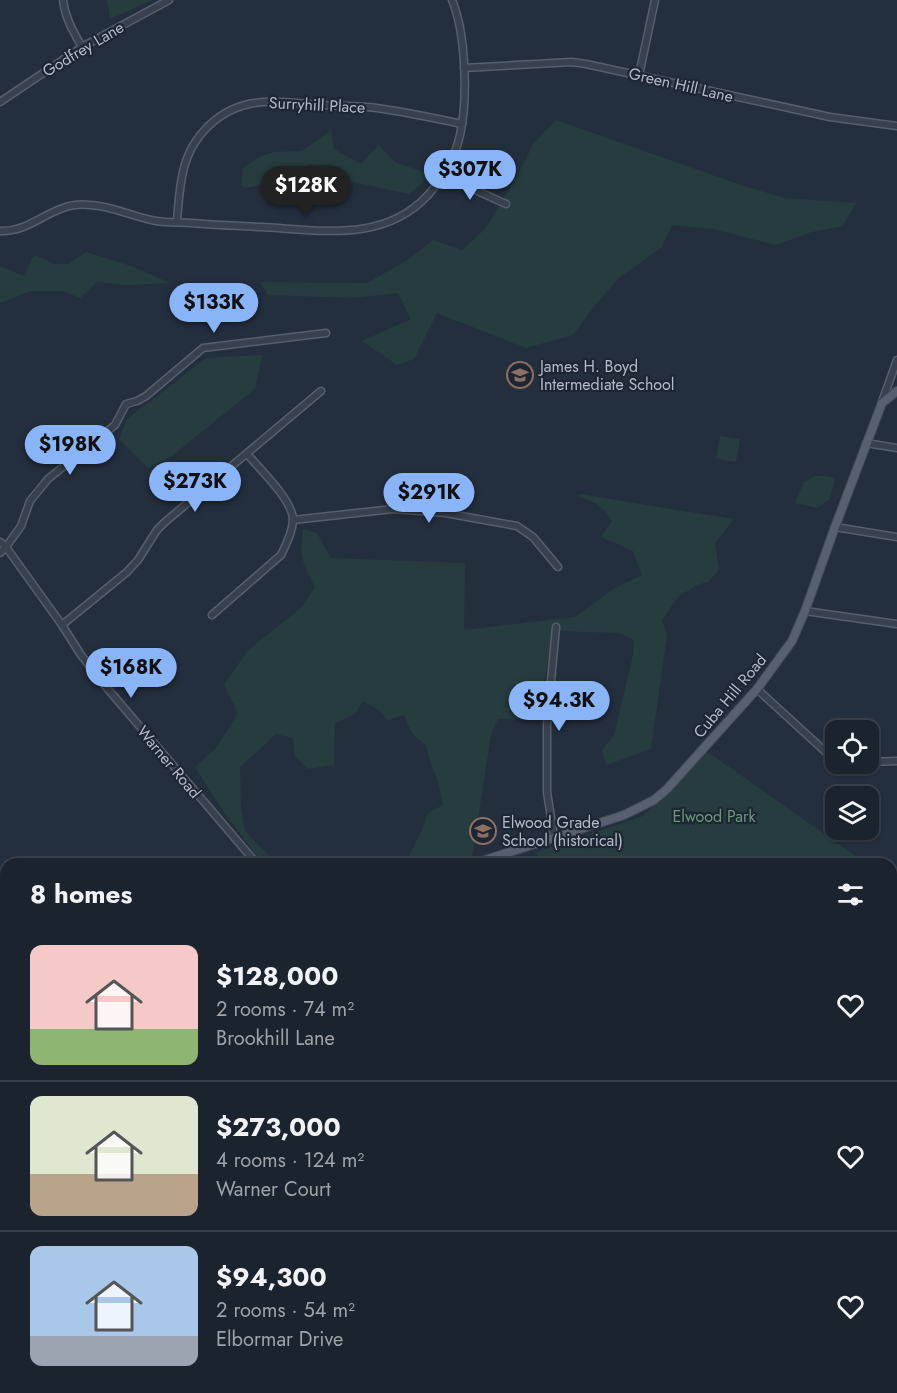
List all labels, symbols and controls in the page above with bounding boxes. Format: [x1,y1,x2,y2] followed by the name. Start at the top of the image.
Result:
[38,16,128,82] street label: Godfrey Lane
[626,62,736,108] street label: Green Hill Lane
[268,91,366,119] street label: Surryhill Place
[428,150,512,201] pin: $307K
[438,155,502,184] text: $307K
[264,166,348,217] pin: $128K
[275,171,337,200] text: $128K
[172,283,256,334] pin: $133K
[183,288,245,317] text: $133K
[538,355,674,396] place label: James H. Boyd Intermediate School
[505,360,535,390] school or university icon: James H. Boyd Intermediate School
[28,425,112,476] pin: $198K
[39,430,101,459] text: $198K
[153,462,237,513] pin: $273K
[163,467,227,496] text: $273K
[387,473,471,524] pin: $291K
[397,478,461,507] text: $291K
[89,648,173,699] pin: $168K
[688,649,772,743] street label: Cuba Hill Road
[100,653,162,682] text: $168K
[510,681,608,732] pin: $94.3K
[523,686,595,715] text: $94.3K
[825,720,879,840] map controls
[825,720,879,774] button: locate
[132,721,206,803] street label: Warner Road
[825,786,879,840] button: layers
[672,805,756,828] park label: Elwood Park
[502,811,623,852] place label: Elwood Grade School (historical)
[468,816,498,846] school or university icon: Elwood Grade School (historical)
[30,875,132,913] text: 8 homes
[834,878,867,911] icon: filters
[216,957,338,995] text: $128,000
[78,969,150,1041] icon: home
[834,989,867,1022] icon: heart
[216,995,354,1024] text: 2 rooms · 74 m²
[216,1024,335,1053] text: Brookhill Lane
[216,1108,341,1146] text: $273,000
[78,1120,150,1192] icon: home
[834,1140,867,1173] icon: heart
[216,1146,364,1175] text: 4 rooms · 124 m²
[216,1175,331,1204] text: Warner Court
[216,1258,327,1296] text: $94,300
[78,1270,150,1342] icon: home
[834,1290,867,1323] icon: heart
[216,1296,355,1325] text: 2 rooms · 54 m²
[216,1325,343,1354] text: Elbormar Drive

